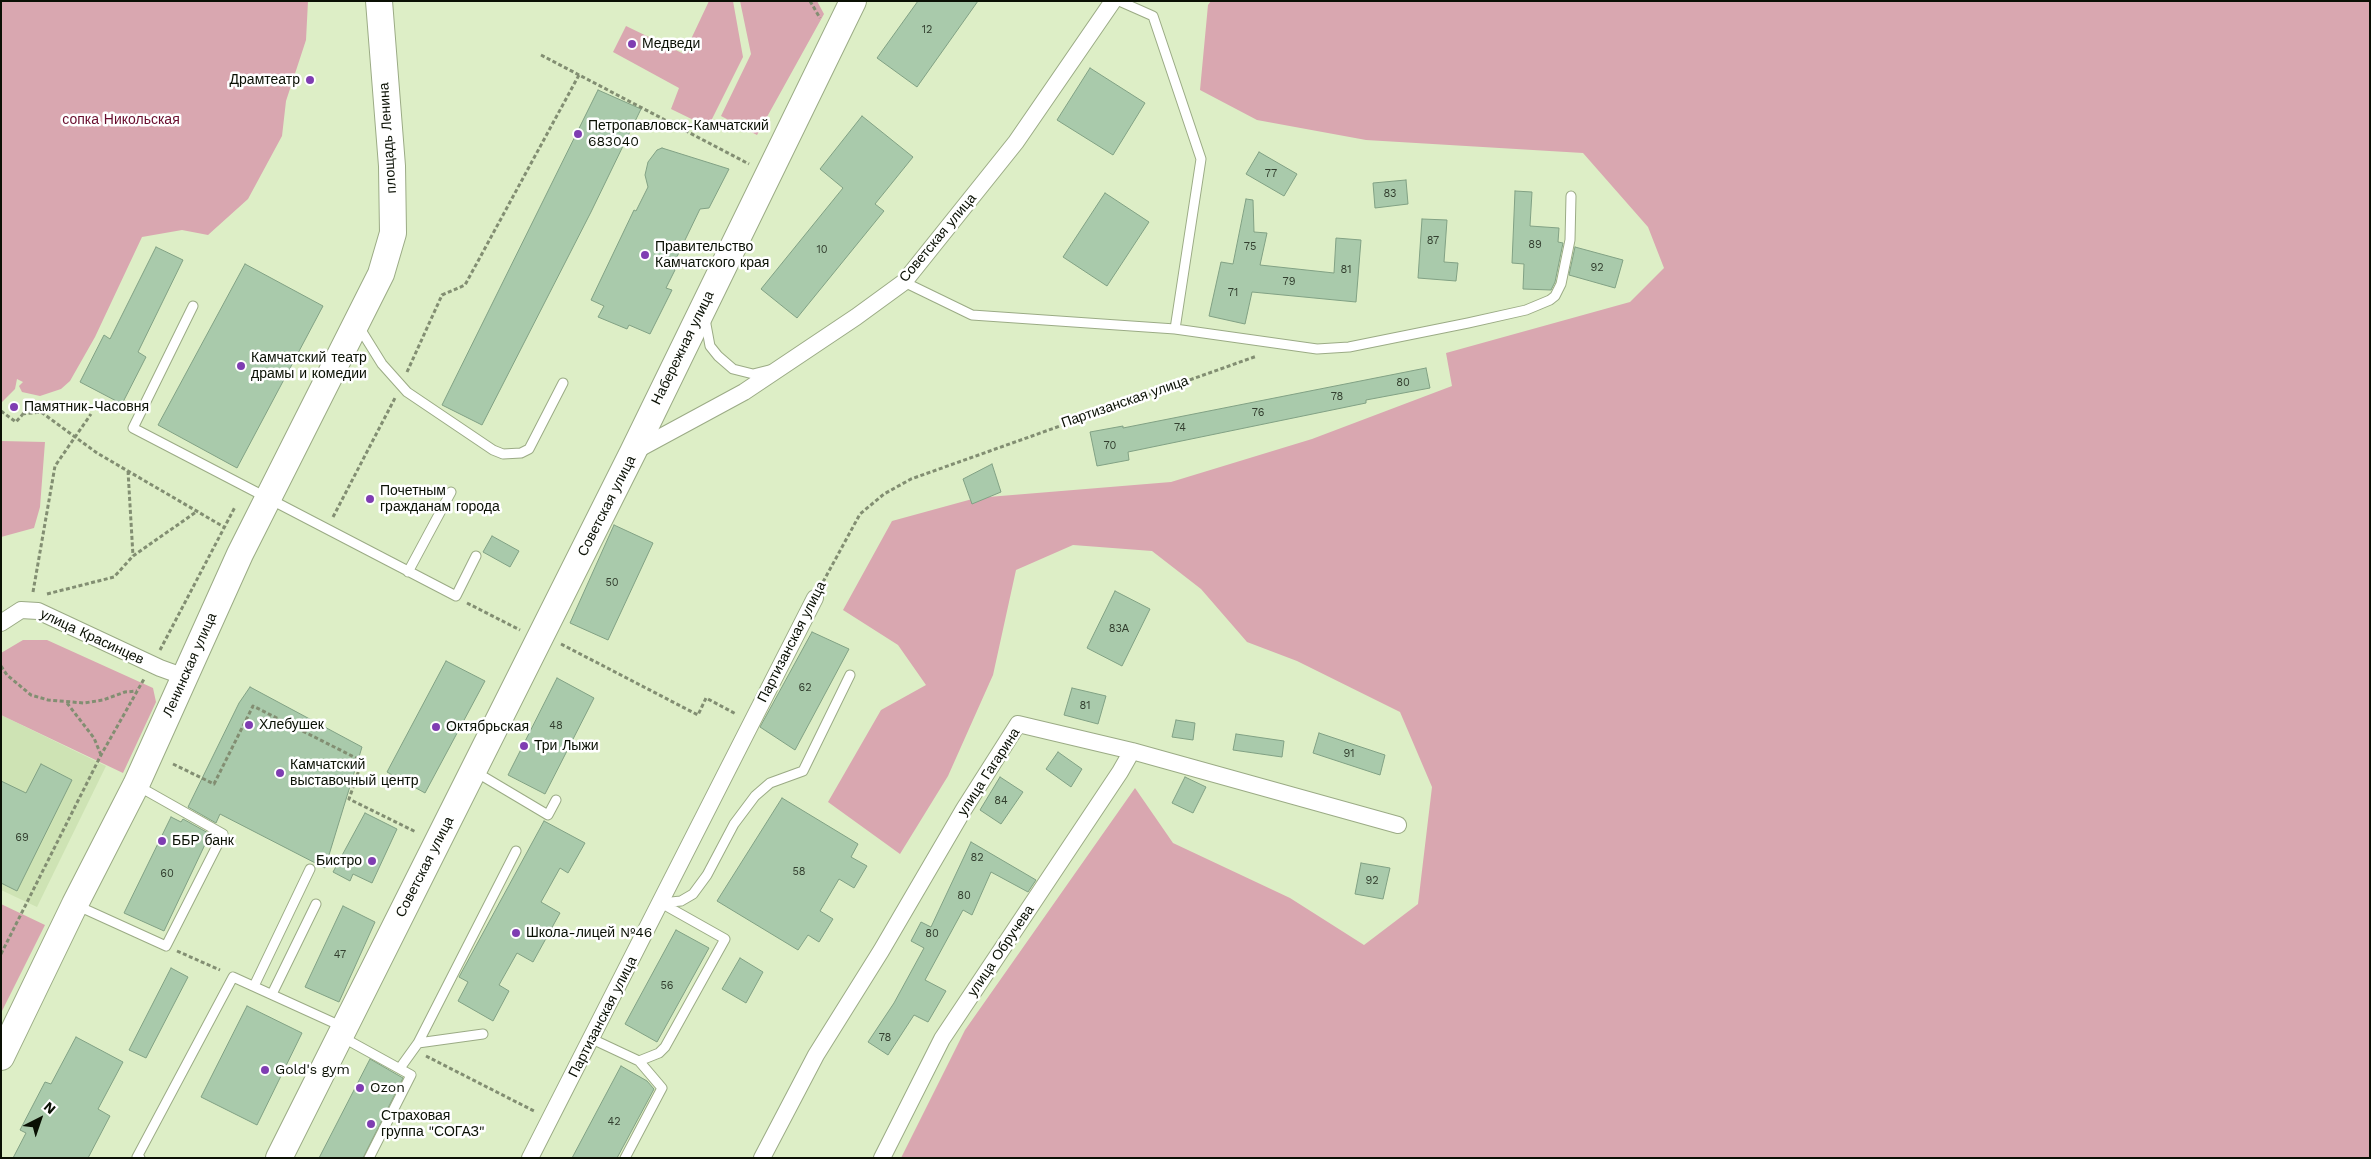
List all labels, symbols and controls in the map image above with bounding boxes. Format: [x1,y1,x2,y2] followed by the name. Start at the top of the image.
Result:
[922,23,932,37] house number: 12
[642,36,700,52] place label: Медведи
[626,38,638,50] marker: Медведи
[230,72,300,88] place label: Драмтеатр
[304,74,316,86] marker: Драмтеатр
[376,82,400,194] street label: площадь Ленина
[62,112,180,128] park label: сопка Никольская
[588,118,769,150] place label: Петропавловск-Камчатский 683040
[572,128,584,140] marker: Петропавловск-Камчатский 683040
[1265,167,1277,181] house number: 77
[1384,187,1396,201] house number: 83
[896,190,980,286] street label: Советская улица
[1427,234,1439,248] house number: 87
[1528,238,1542,252] house number: 89
[655,239,769,272] place label: Правительство Камчатского края
[1244,240,1256,254] house number: 75
[816,243,828,257] house number: 10
[639,249,651,261] marker: Правительство Камчатского края
[1590,261,1604,275] house number: 92
[1340,263,1352,277] house number: 81
[1283,275,1295,289] house number: 79
[1228,286,1238,300] house number: 71
[648,288,718,408] street label: Набережная улица
[251,350,367,382] place label: Камчатский театр драмы и комедии
[235,360,247,372] marker: Камчатский театр драмы и комедии
[1059,372,1191,432] street label: Партизанская улица
[1396,376,1410,390] house number: 80
[1331,390,1343,404] house number: 78
[24,399,149,415] place label: Памятник-Часовня
[8,401,20,413] marker: Памятник-Часовня
[1252,406,1264,420] house number: 76
[1174,421,1186,435] house number: 74
[1104,439,1116,453] house number: 70
[574,453,640,559] street label: Советская улица
[380,483,500,516] place label: Почетным гражданам города
[364,493,376,505] marker: Почетным гражданам города
[605,576,619,590] house number: 50
[754,579,830,705] street label: Партизанская улица
[37,606,147,668] street label: улица Красинцев
[159,610,221,720] street label: Ленинская улица
[1109,622,1129,636] house number: 83А
[798,681,812,695] house number: 62
[1079,699,1091,713] house number: 81
[259,717,324,733] place label: Хлебушек
[243,719,255,731] marker: Хлебушек
[446,719,529,735] place label: Октябрьская
[549,719,563,733] house number: 48
[430,721,442,733] marker: Октябрьская
[954,725,1024,819] street label: улица Гагарина
[534,738,599,754] place label: Три Лыжи
[518,740,530,752] marker: Три Лыжи
[1343,747,1355,761] house number: 91
[290,757,419,790] place label: Камчатский выставочный центр
[274,767,286,779] marker: Камчатский выставочный центр
[994,794,1008,808] house number: 84
[392,814,458,920] street label: Советская улица
[15,831,29,845] house number: 69
[172,833,234,849] place label: ББР банк
[156,835,168,847] marker: ББР банк
[970,851,984,865] house number: 82
[316,853,362,869] place label: Бистро
[366,855,378,867] marker: Бистро
[792,865,806,879] house number: 58
[160,867,174,881] house number: 60
[1365,874,1379,888] house number: 92
[957,889,971,903] house number: 80
[964,902,1038,1000] street label: улица Обручева
[526,925,652,941] place label: Школа-лицей №46
[510,927,522,939] marker: Школа-лицей №46
[925,927,939,941] house number: 80
[334,948,346,962] house number: 47
[565,954,641,1080] street label: Партизанская улица
[660,979,674,993] house number: 56
[879,1031,891,1045] house number: 78
[275,1062,350,1078] place label: Gold's gym
[259,1064,271,1076] marker: Gold's gym
[370,1080,405,1096] place label: Ozon
[354,1082,366,1094] marker: Ozon
[15,1094,65,1144] north arrow
[41,1098,59,1117] text: N
[381,1108,485,1140] place label: Страховая группа "СОГАЗ"
[607,1115,621,1129] house number: 42
[365,1118,377,1130] marker: Страховая группа "СОГАЗ"

